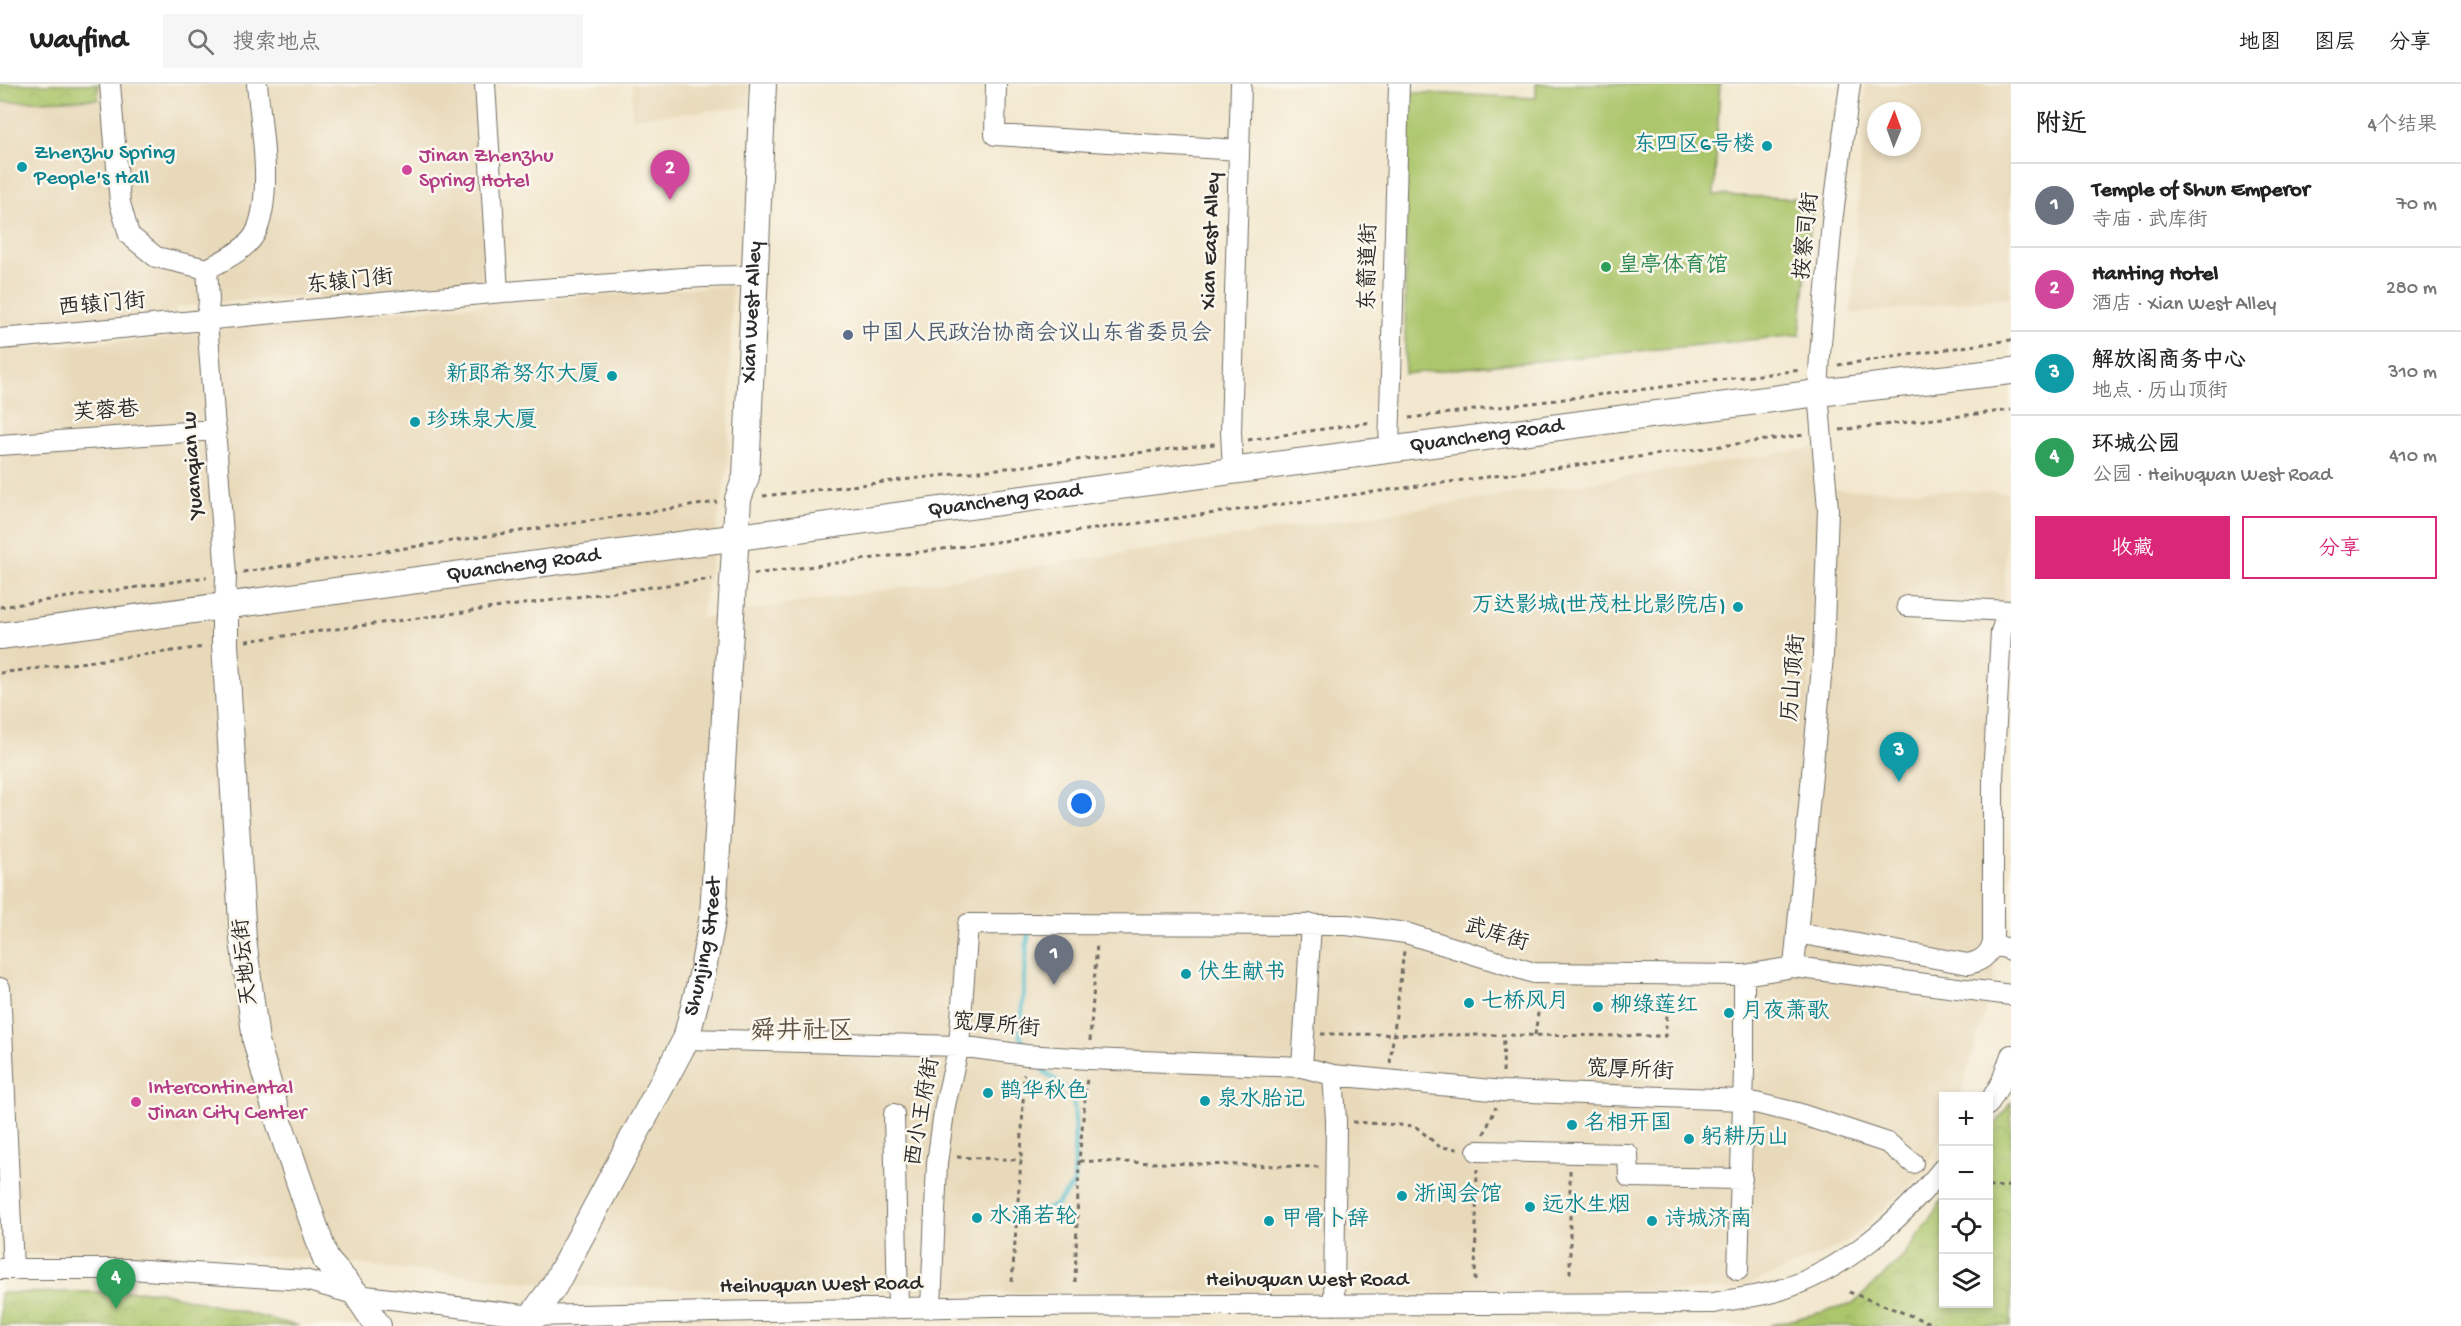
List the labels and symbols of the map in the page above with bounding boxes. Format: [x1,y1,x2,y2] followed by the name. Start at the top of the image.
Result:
[1867,102,1921,156] north arrow
[1634,132,1755,159] place label: 东四区6号楼
[1760,139,1774,153] marker: 东四区6号楼
[33,141,175,192] place label: Zhenzhu Spring People's Hall
[419,144,553,195] place label: Jinan Zhenzhu Spring Hotel
[650,150,690,200] pin: 2
[15,160,29,174] marker: Zhenzhu Spring People's Hall
[400,163,414,177] marker: Jinan Zhenzhu Spring Hotel
[1197,172,1227,311] street label: Xian East Alley
[1789,191,1826,281] street label: 按察司街
[1354,223,1384,311] street label: 东箭道街
[737,241,769,384] street label: Xian West Alley
[1618,252,1728,280] place label: 皇亭体育馆
[1599,260,1613,274] marker: 皇亭体育馆
[305,264,395,301] street label: 东辕门街
[57,288,147,323] street label: 西辕门街
[860,320,1212,348] place label: 中国人民政治协商会议山东省委员会
[841,328,855,342] marker: 中国人民政治协商会议山东省委员会
[446,361,600,389] place label: 新郎希努尔大厦
[605,369,619,383] marker: 新郎希努尔大厦
[72,396,140,428] street label: 芙蓉巷
[427,407,537,435] place label: 珍珠泉大厦
[177,411,211,521] street label: Yuanqian Lu
[1408,413,1567,460] street label: Quancheng Road
[408,415,422,429] marker: 珍珠泉大厦
[927,478,1085,524] street label: Quancheng Road
[445,542,604,589] street label: Quancheng Road
[1472,593,1726,620] place label: 万达影城(世茂杜比影院店)
[1731,600,1745,614] marker: 万达影城(世茂杜比影院店)
[1777,633,1812,723] street label: 历山顶街
[1880,732,1918,782] pin: 3
[1067,789,1096,818] your location
[679,874,728,1019] street label: Shunjing Street
[1461,913,1532,958] street label: 武库街
[228,917,265,1007] street label: 天地坛街
[1034,936,1074,985] pin: 1
[1198,960,1286,987] place label: 伏生献书
[1179,967,1193,981] marker: 伏生献书
[1481,989,1569,1016] place label: 七桥风月
[1610,993,1698,1020] place label: 柳绿莲红
[1462,996,1476,1010] marker: 七桥风月
[1741,998,1829,1026] place label: 月夜萧歌
[1591,1000,1605,1014] marker: 柳绿莲红
[1722,1006,1736,1020] marker: 月夜萧歌
[951,1009,1041,1044] street label: 宽厚所街
[750,1016,854,1049] district label: 舜井社区
[900,1055,946,1168] street label: 西小王府街
[1586,1056,1674,1087] street label: 宽厚所街
[148,1076,309,1127] place label: Intercontinental Jinan City Center
[1000,1078,1088,1106] place label: 鹊华秋色
[981,1086,995,1100] marker: 鹊华秋色
[1217,1086,1305,1114] place label: 泉水胎记
[1198,1094,1212,1108] marker: 泉水胎记
[129,1095,143,1109] marker: Intercontinental Jinan City Center
[1584,1111,1672,1138] place label: 名相开国
[1565,1118,1579,1132] marker: 名相开国
[1701,1125,1789,1152] place label: 躬耕历山
[1682,1132,1696,1146] marker: 躬耕历山
[1414,1181,1502,1209] place label: 浙闽会馆
[1395,1189,1409,1203] marker: 浙闽会馆
[1542,1193,1630,1220] place label: 远水生烟
[1523,1200,1537,1214] marker: 远水生烟
[989,1204,1077,1231] place label: 水涌若轮
[1664,1206,1752,1234] place label: 诗城济南
[1281,1207,1369,1234] place label: 甲骨卜辞
[970,1211,984,1225] marker: 水涌若轮
[1262,1214,1276,1228] marker: 甲骨卜辞
[1645,1214,1659,1228] marker: 诗城济南
[96,1260,136,1309] pin: 4
[1206,1268,1410,1294] street label: Heihuquan West Road
[719,1271,925,1301] street label: Heihuquan West Road

